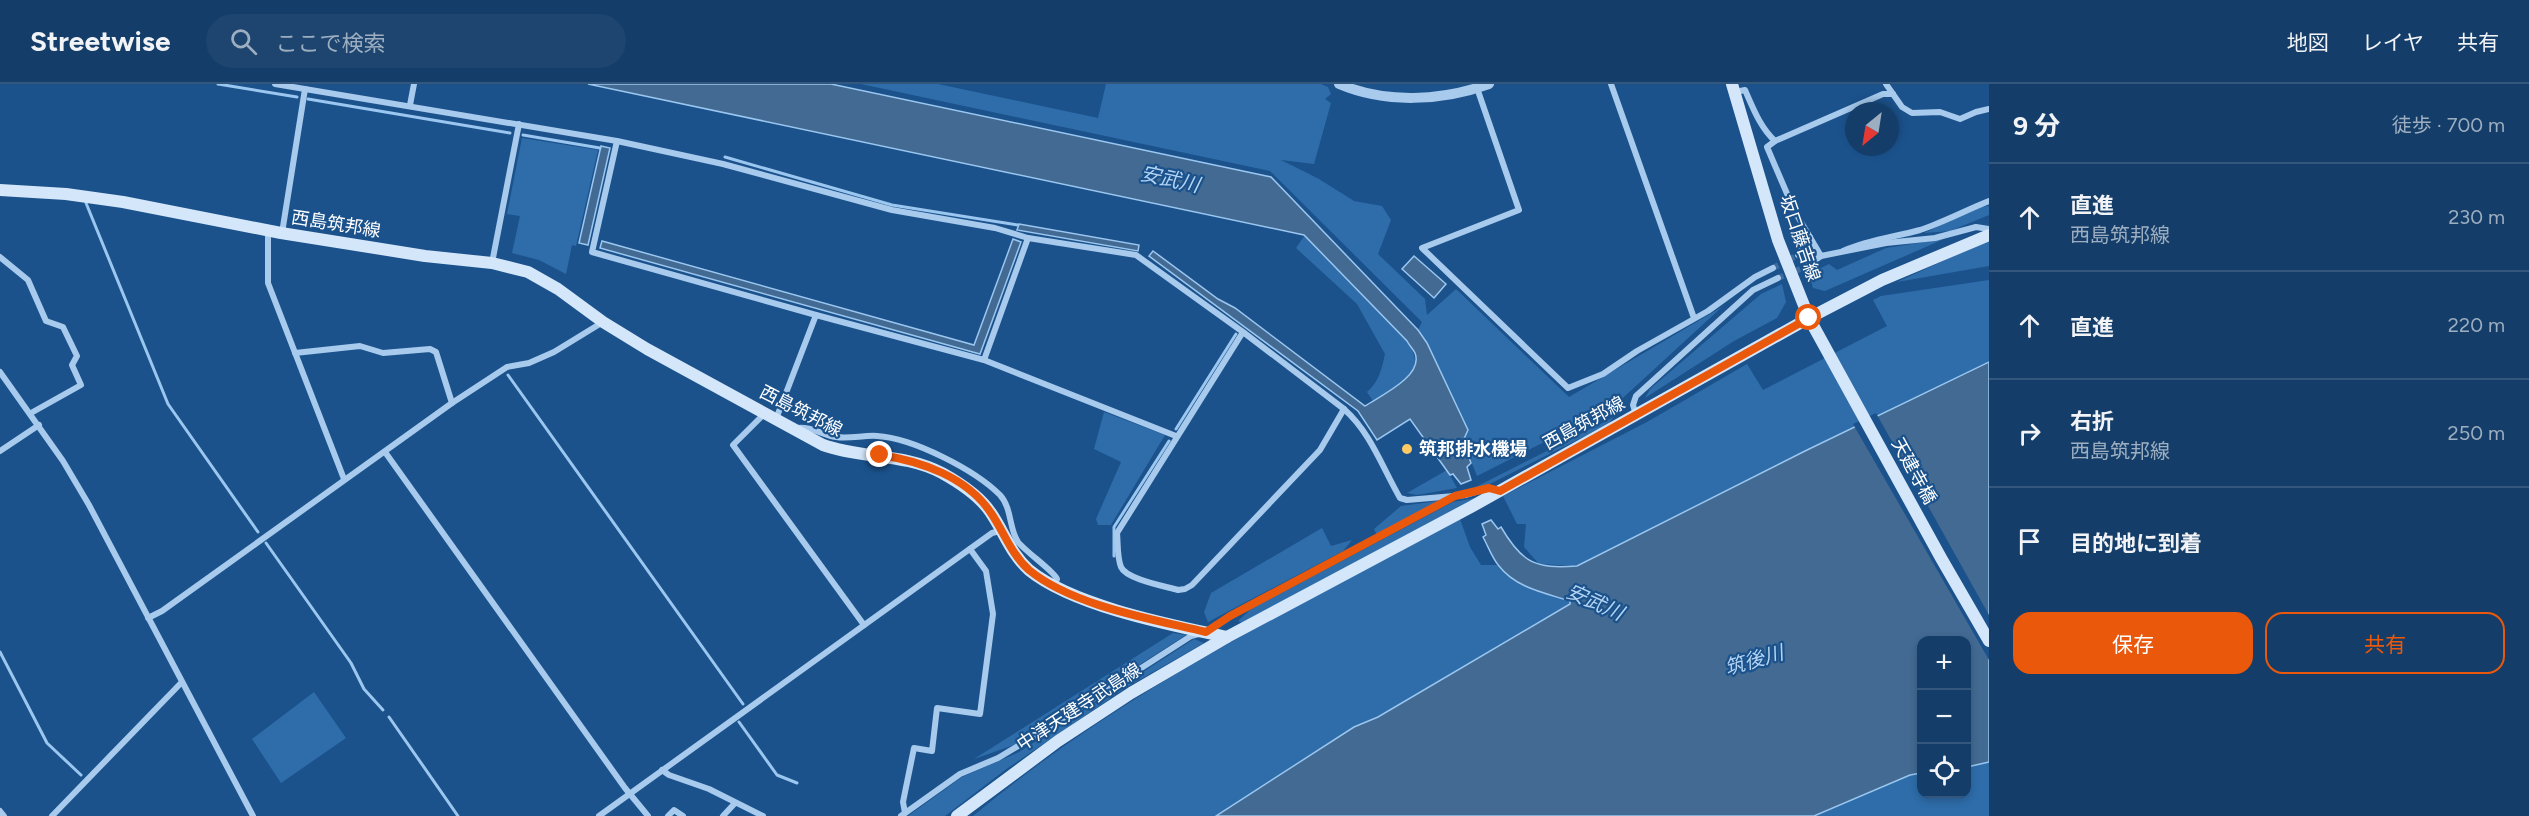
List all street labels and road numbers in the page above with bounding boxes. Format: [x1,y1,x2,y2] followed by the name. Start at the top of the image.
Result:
[1775,192,1825,284] street label: 坂口藤吉線
[290,206,382,242] street label: 西島筑邦線
[756,381,846,441] street label: 西島筑邦線
[1539,392,1629,454] street label: 西島筑邦線
[1887,434,1941,508] street label: 天建寺橋
[1013,659,1145,755] street label: 中津天建寺武島線

